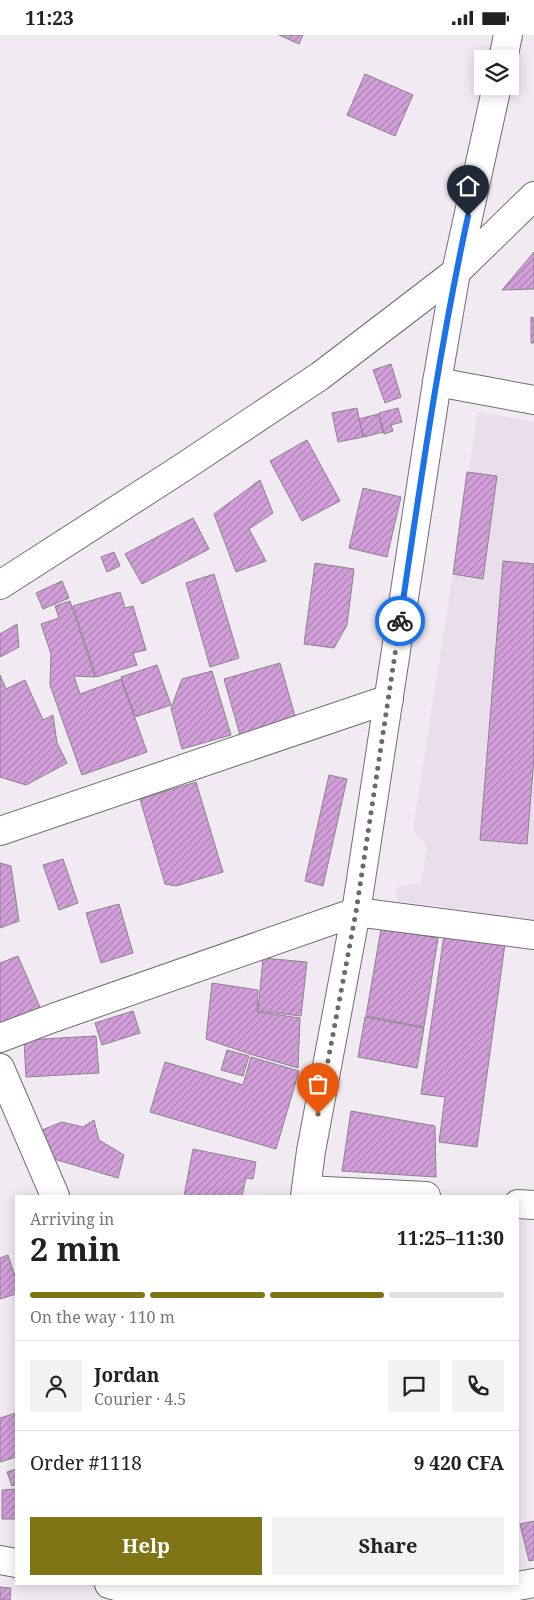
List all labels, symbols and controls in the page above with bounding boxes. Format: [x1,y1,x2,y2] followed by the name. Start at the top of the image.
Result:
[25,5,74,31] text: 11:23
[474,50,519,95] map controls
[474,50,519,95] button: layers
[447,165,489,216] pin
[454,172,482,200] icon: home
[375,596,425,646] courier
[386,607,414,635] icon: bike
[297,1063,339,1114] pin
[304,1070,332,1098] icon: bag
[30,1208,114,1230] text: Arriving in
[397,1225,504,1251] text: 11:25–11:30
[30,1227,121,1270] text: 2 min
[30,1306,175,1328] text: On the way · 110 m
[30,1360,82,1412] button: person
[388,1360,440,1412] button: chat
[452,1360,504,1412] button: phone
[94,1362,160,1388] text: Jordan
[94,1388,186,1410] text: Courier · 4.5
[30,1450,142,1476] text: Order #1118
[414,1450,504,1476] text: 9 420 CFA
[30,1517,262,1575] button: Help
[272,1517,504,1575] button: Share

